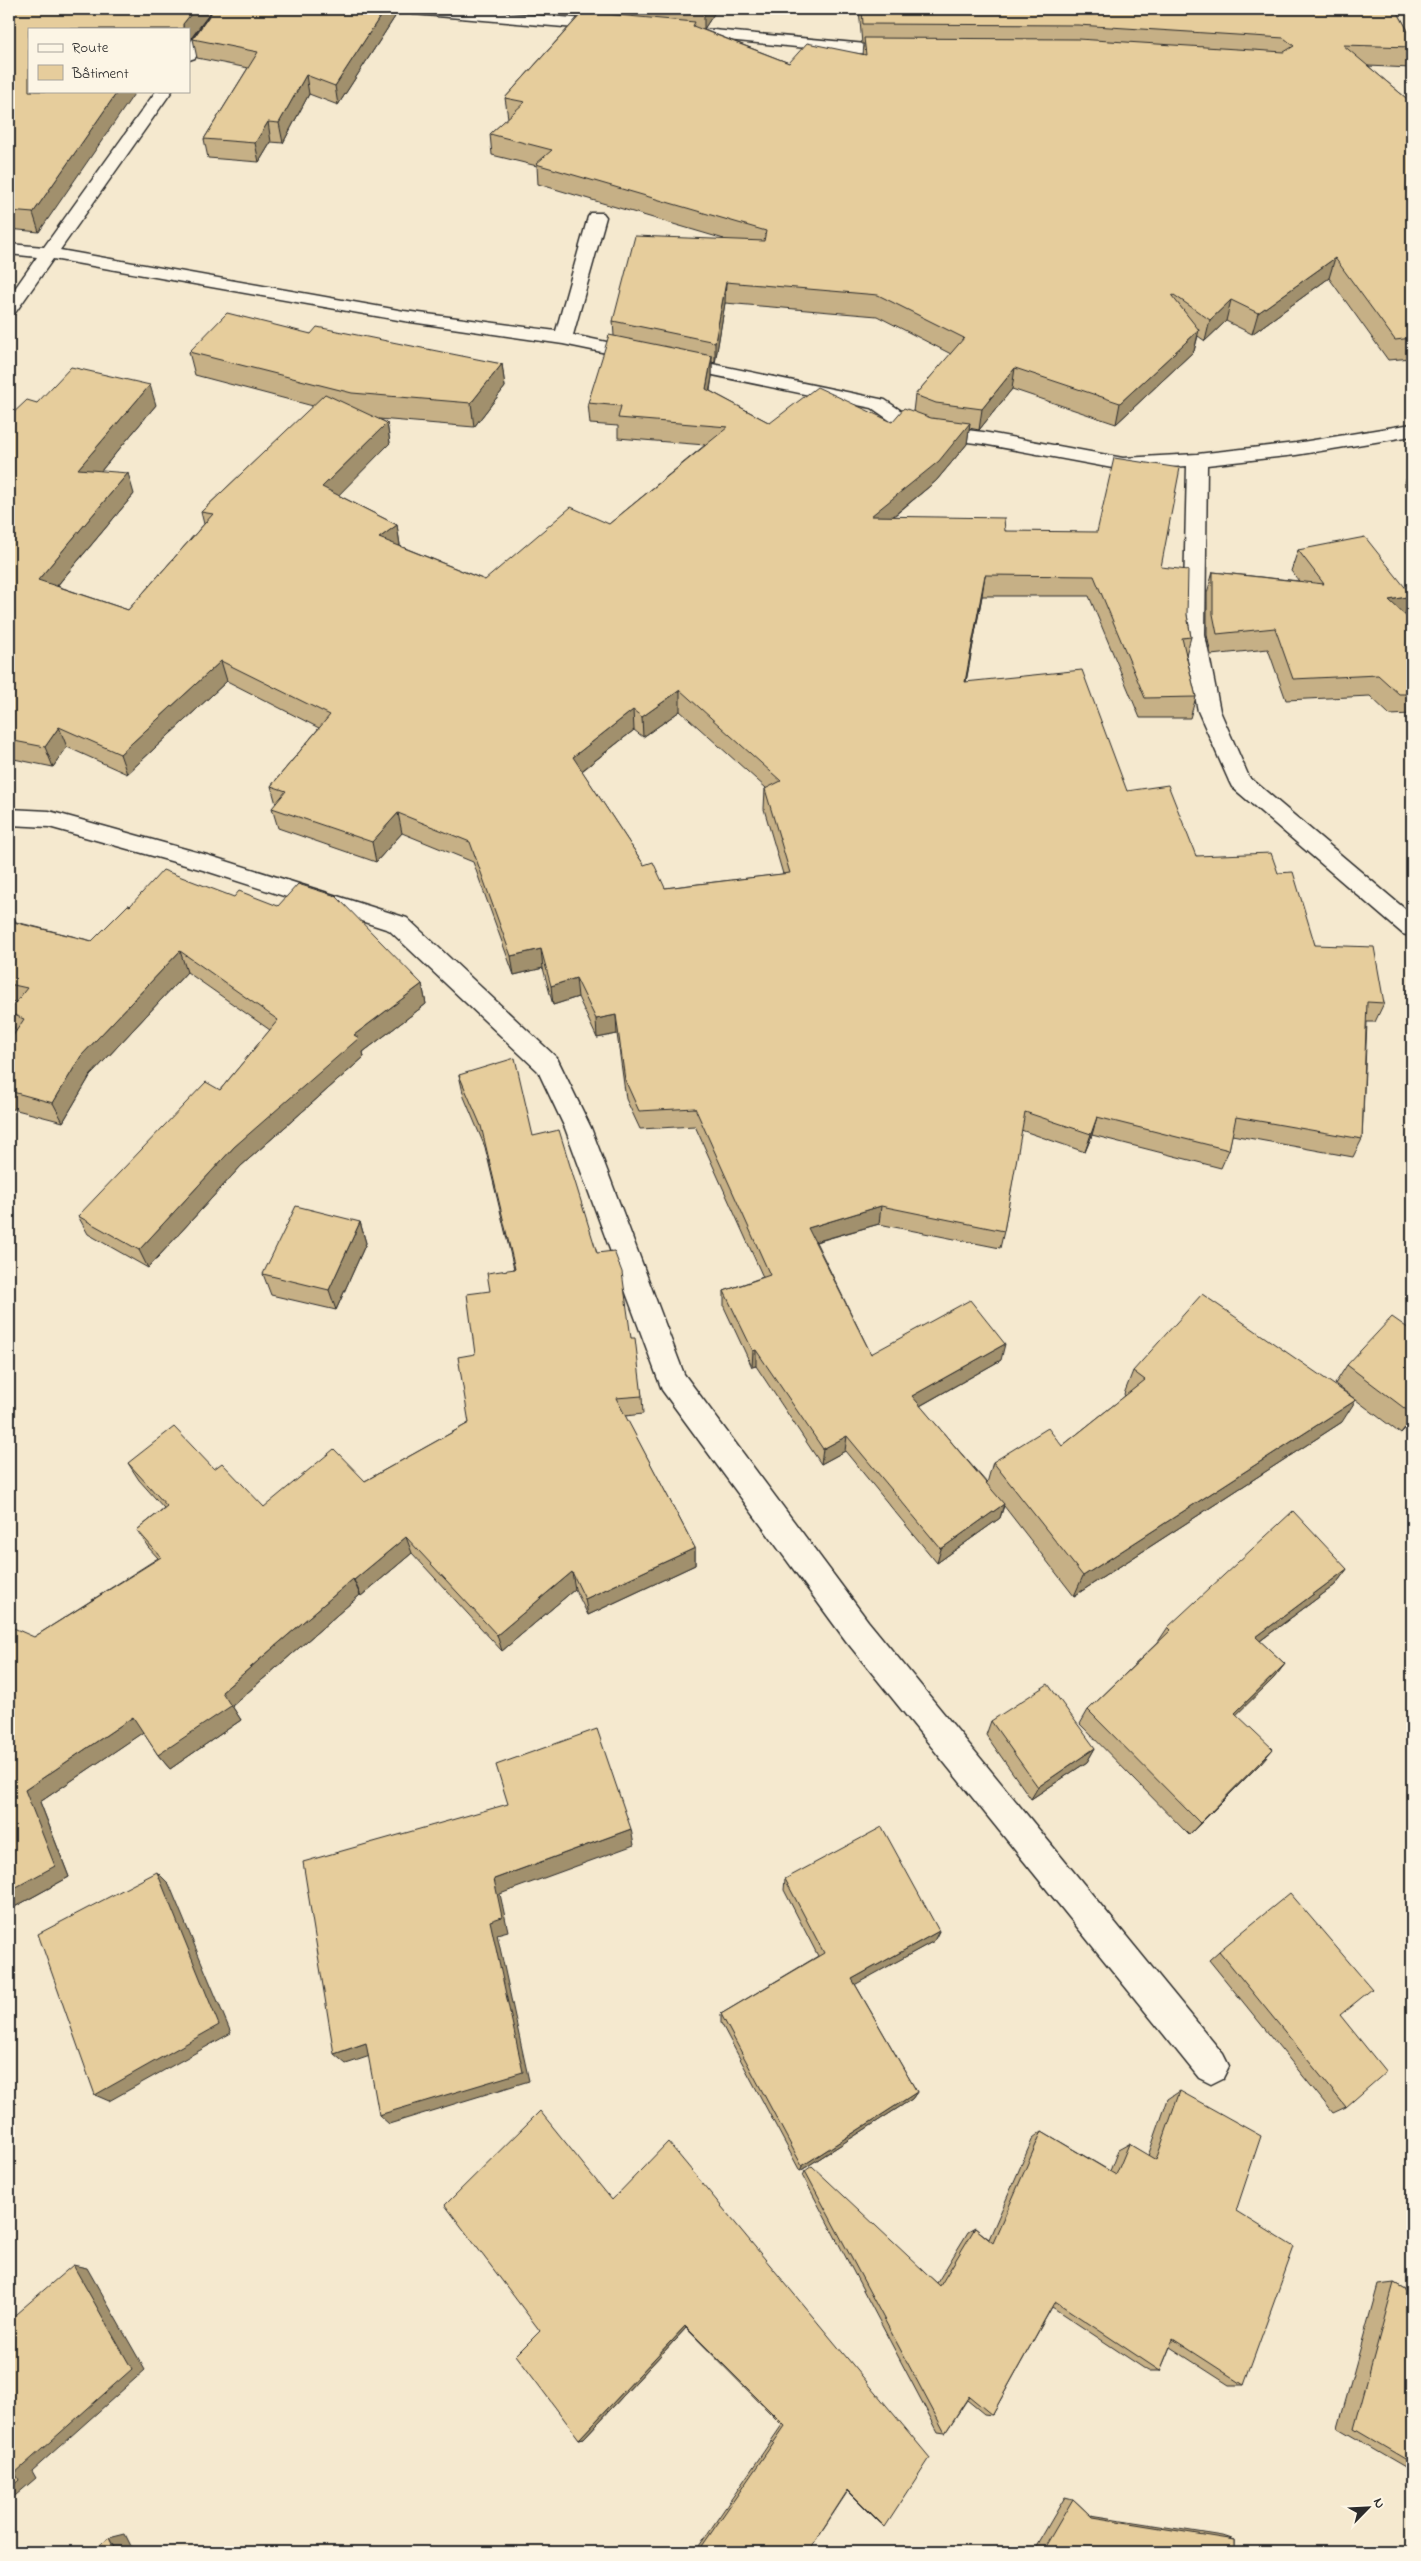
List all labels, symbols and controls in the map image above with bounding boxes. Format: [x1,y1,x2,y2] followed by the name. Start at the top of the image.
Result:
[28,28,190,92] legend
[72,37,109,59] text: Route
[71,63,129,85] text: Bâtiment
[1344,2484,1394,2534] north arrow
[1367,2495,1390,2512] text: N

